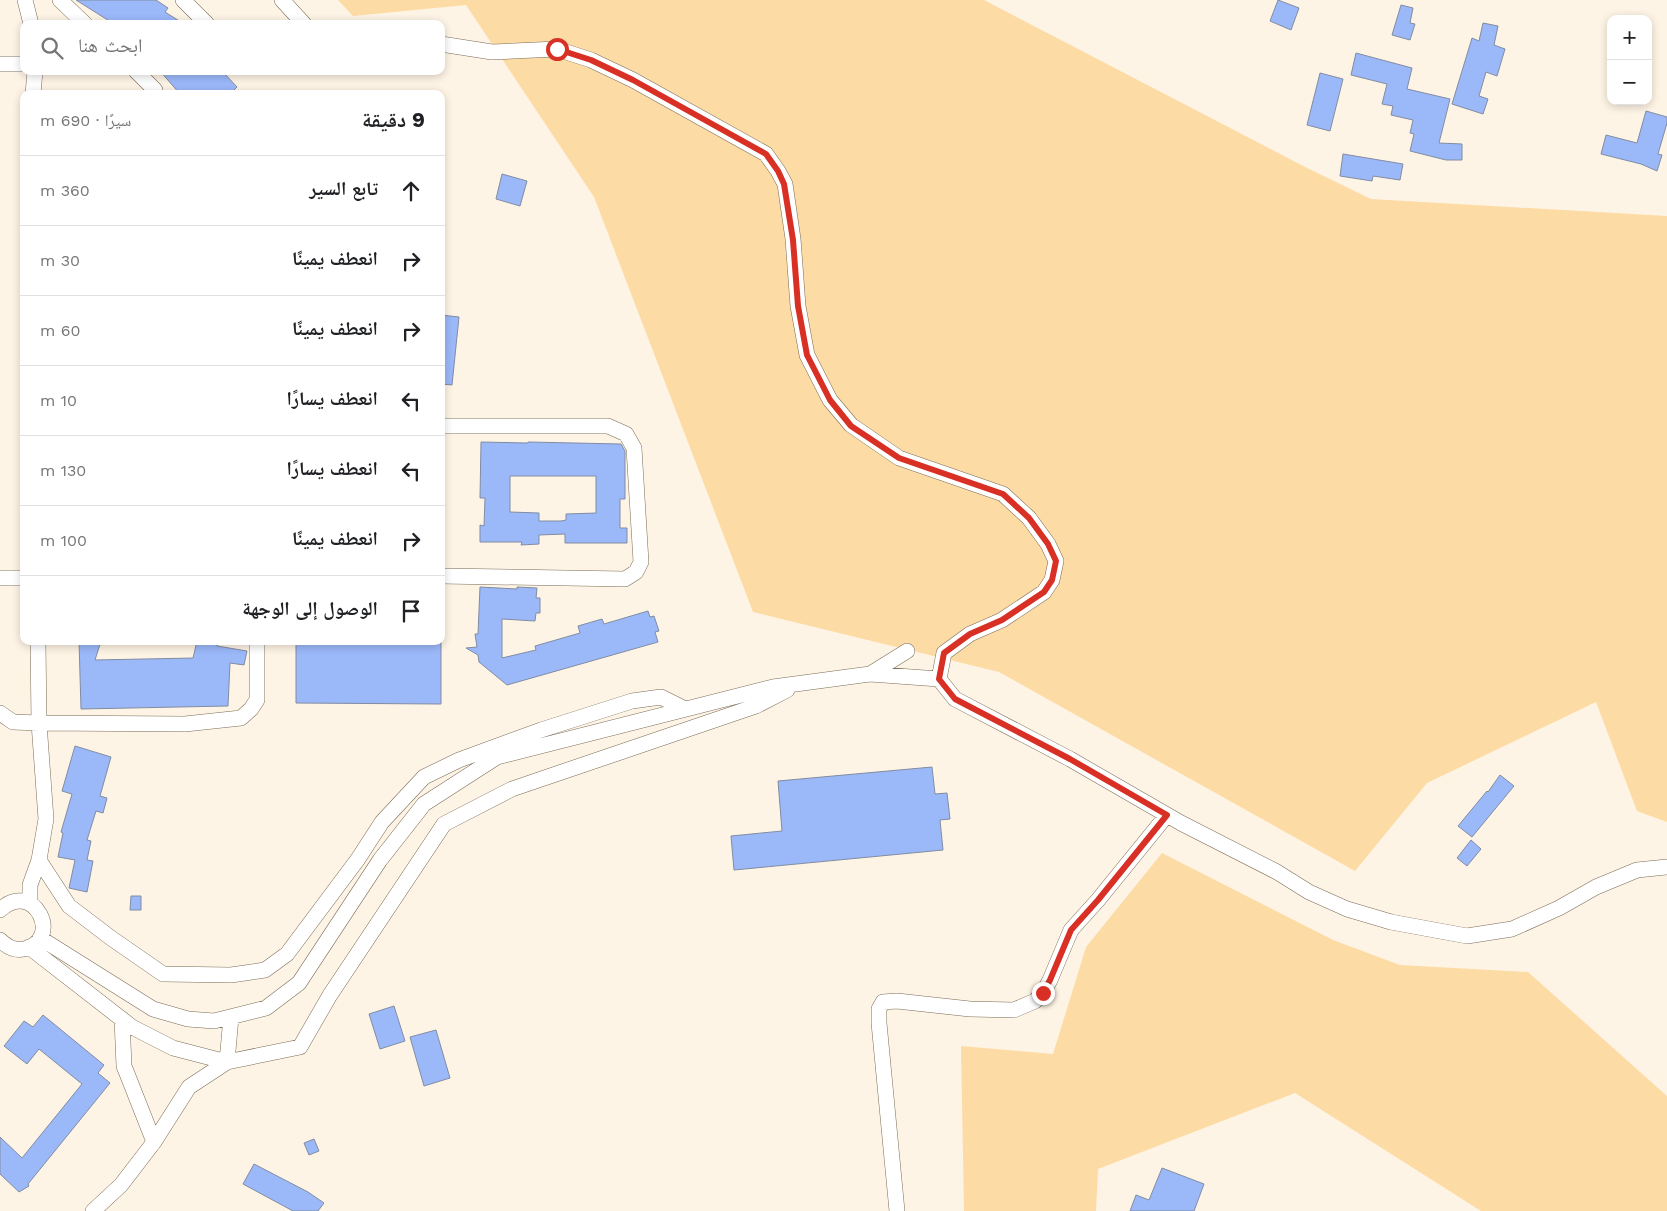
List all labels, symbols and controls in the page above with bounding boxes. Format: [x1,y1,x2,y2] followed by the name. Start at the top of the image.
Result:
[1607,15,1652,105] map controls
[1607,15,1652,60] button: +
[20,20,445,75] search box
[38,34,66,62] icon: search
[78,34,142,57] text: ابحث هنا
[546,38,569,61] route start
[1607,60,1652,105] button: −
[362,107,425,132] text: 9 دقيقة
[40,111,131,130] text: سيرًا · 690 m
[309,177,378,200] text: تابع السير
[397,177,425,205] icon: ahead
[40,181,90,200] text: 360 m
[292,247,378,270] text: انعطف يمينًا
[397,247,425,275] icon: right
[40,251,80,270] text: 30 m
[292,317,378,340] text: انعطف يمينًا
[397,317,425,345] icon: right
[40,321,80,340] text: 60 m
[286,387,378,410] text: انعطف يسارًا
[397,387,425,415] icon: left
[40,391,77,410] text: 10 m
[286,457,378,480] text: انعطف يسارًا
[397,457,425,485] icon: left
[40,461,86,480] text: 130 m
[292,527,378,550] text: انعطف يمينًا
[397,527,425,555] icon: right
[40,531,87,550] text: 100 m
[242,597,378,620] text: الوصول إلى الوجهة
[397,597,425,625] icon: arrive
[1032,982,1055,1005] route end

